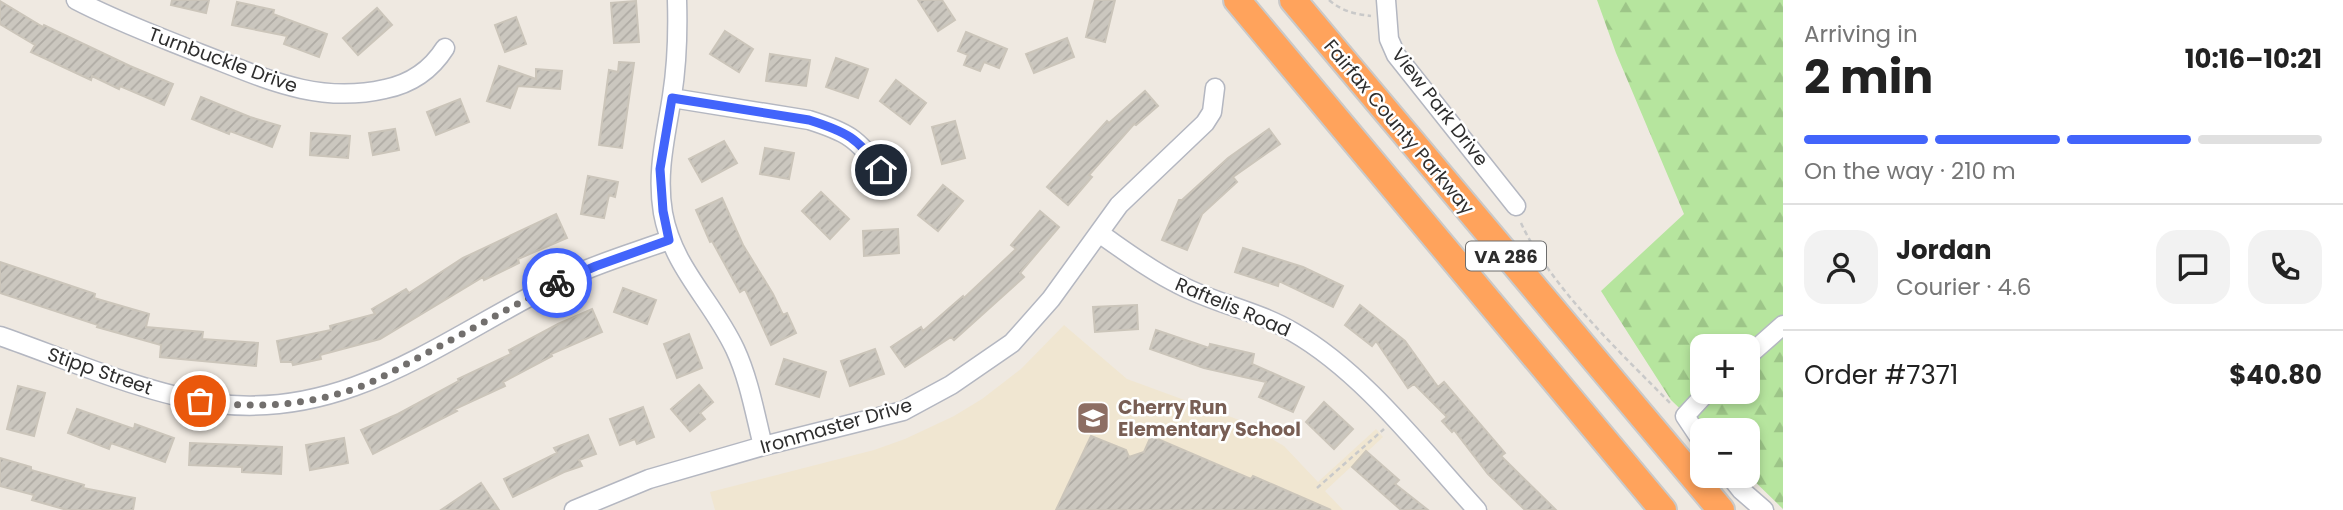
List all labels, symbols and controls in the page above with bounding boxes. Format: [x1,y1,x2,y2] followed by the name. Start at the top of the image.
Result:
[1804,18,1918,50] text: Arriving in
[145,20,301,100] street label: Turnbuckle Drive
[1318,34,1481,221] street label: Fairfax County Parkway
[2185,41,2322,77] text: 10:16–10:21
[1385,42,1495,172] street label: View Park Drive
[1804,45,1933,109] text: 2 min
[851,140,911,200] pin
[862,151,900,189] icon: home
[1804,155,2016,187] text: On the way · 210 m
[1804,230,1878,304] button: person
[2156,230,2230,304] button: chat
[2248,230,2322,304] button: phone
[1896,232,1992,268] text: Jordan
[1466,242,1546,270] road number: VA 286
[522,248,592,318] courier
[538,264,576,302] icon: bike
[1171,271,1295,343] street label: Raftelis Road
[1896,271,2031,303] text: Courier · 4.6
[1690,334,1760,488] map controls
[1690,334,1760,404] button: +
[44,340,156,402] street label: Stipp Street
[1804,357,1958,393] text: Order #7371
[2229,357,2322,393] text: $40.80
[170,371,230,431] pin
[181,382,219,420] icon: bag
[757,391,915,461] street label: Ironmaster Drive
[1118,394,1301,443] place label: Cherry Run Elementary School
[1074,399,1112,437] school or university icon: Cherry Run Elementary School
[1690,418,1760,488] button: −

